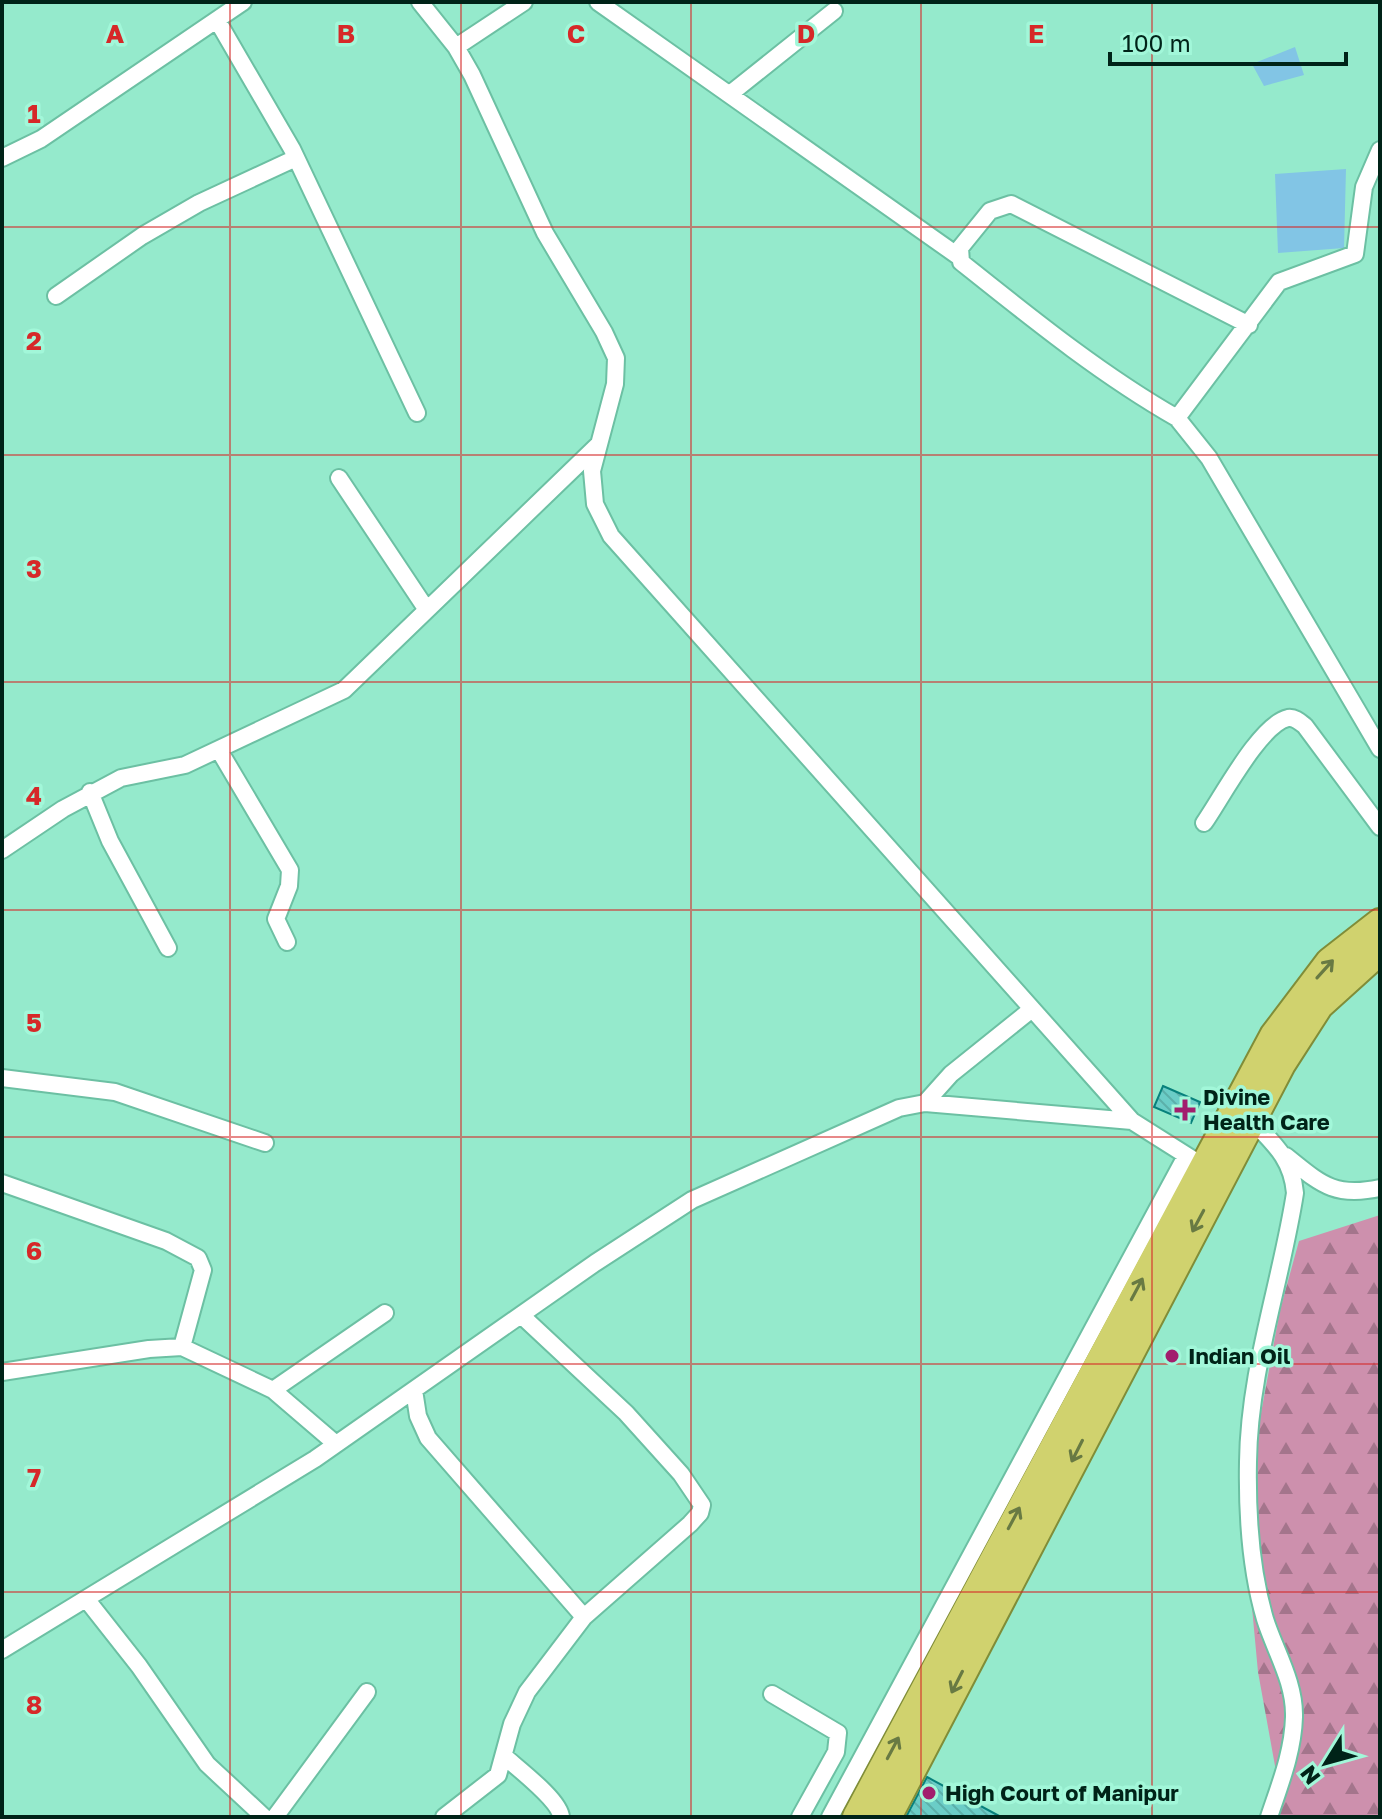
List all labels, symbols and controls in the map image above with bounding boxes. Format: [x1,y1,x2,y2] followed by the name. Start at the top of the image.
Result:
[1110,16,1346,66] scale bar
[106,18,125,49] text: A
[337,18,355,49] text: B
[567,18,585,49] text: C
[797,18,815,49] text: D
[1028,18,1044,49] text: E
[1122,28,1191,57] text: 100 m
[27,98,41,129] text: 1
[26,325,42,356] text: 2
[26,553,42,584] text: 3
[26,780,42,811] text: 4
[1316,959,1334,979] one-way arrow
[26,1007,42,1038] text: 5
[1203,1083,1330,1135] place label: Divine Health Care
[1174,1099,1196,1121] marker: Divine Health Care
[1189,1209,1205,1232] one-way arrow
[26,1235,42,1266] text: 6
[1129,1277,1145,1301] one-way arrow
[1188,1342,1290,1369] place label: Indian Oil
[1163,1347,1181,1365] marker: Indian Oil
[1068,1439,1084,1463] one-way arrow
[27,1462,41,1493] text: 7
[1007,1506,1022,1530] one-way arrow
[949,1670,965,1694] one-way arrow
[26,1689,42,1720] text: 8
[1286,1723,1366,1803] north arrow
[886,1737,902,1760] one-way arrow
[1294,1761,1325,1790] text: N
[945,1779,1179,1806] place label: High Court of Manipur
[920,1784,938,1802] marker: High Court of Manipur

